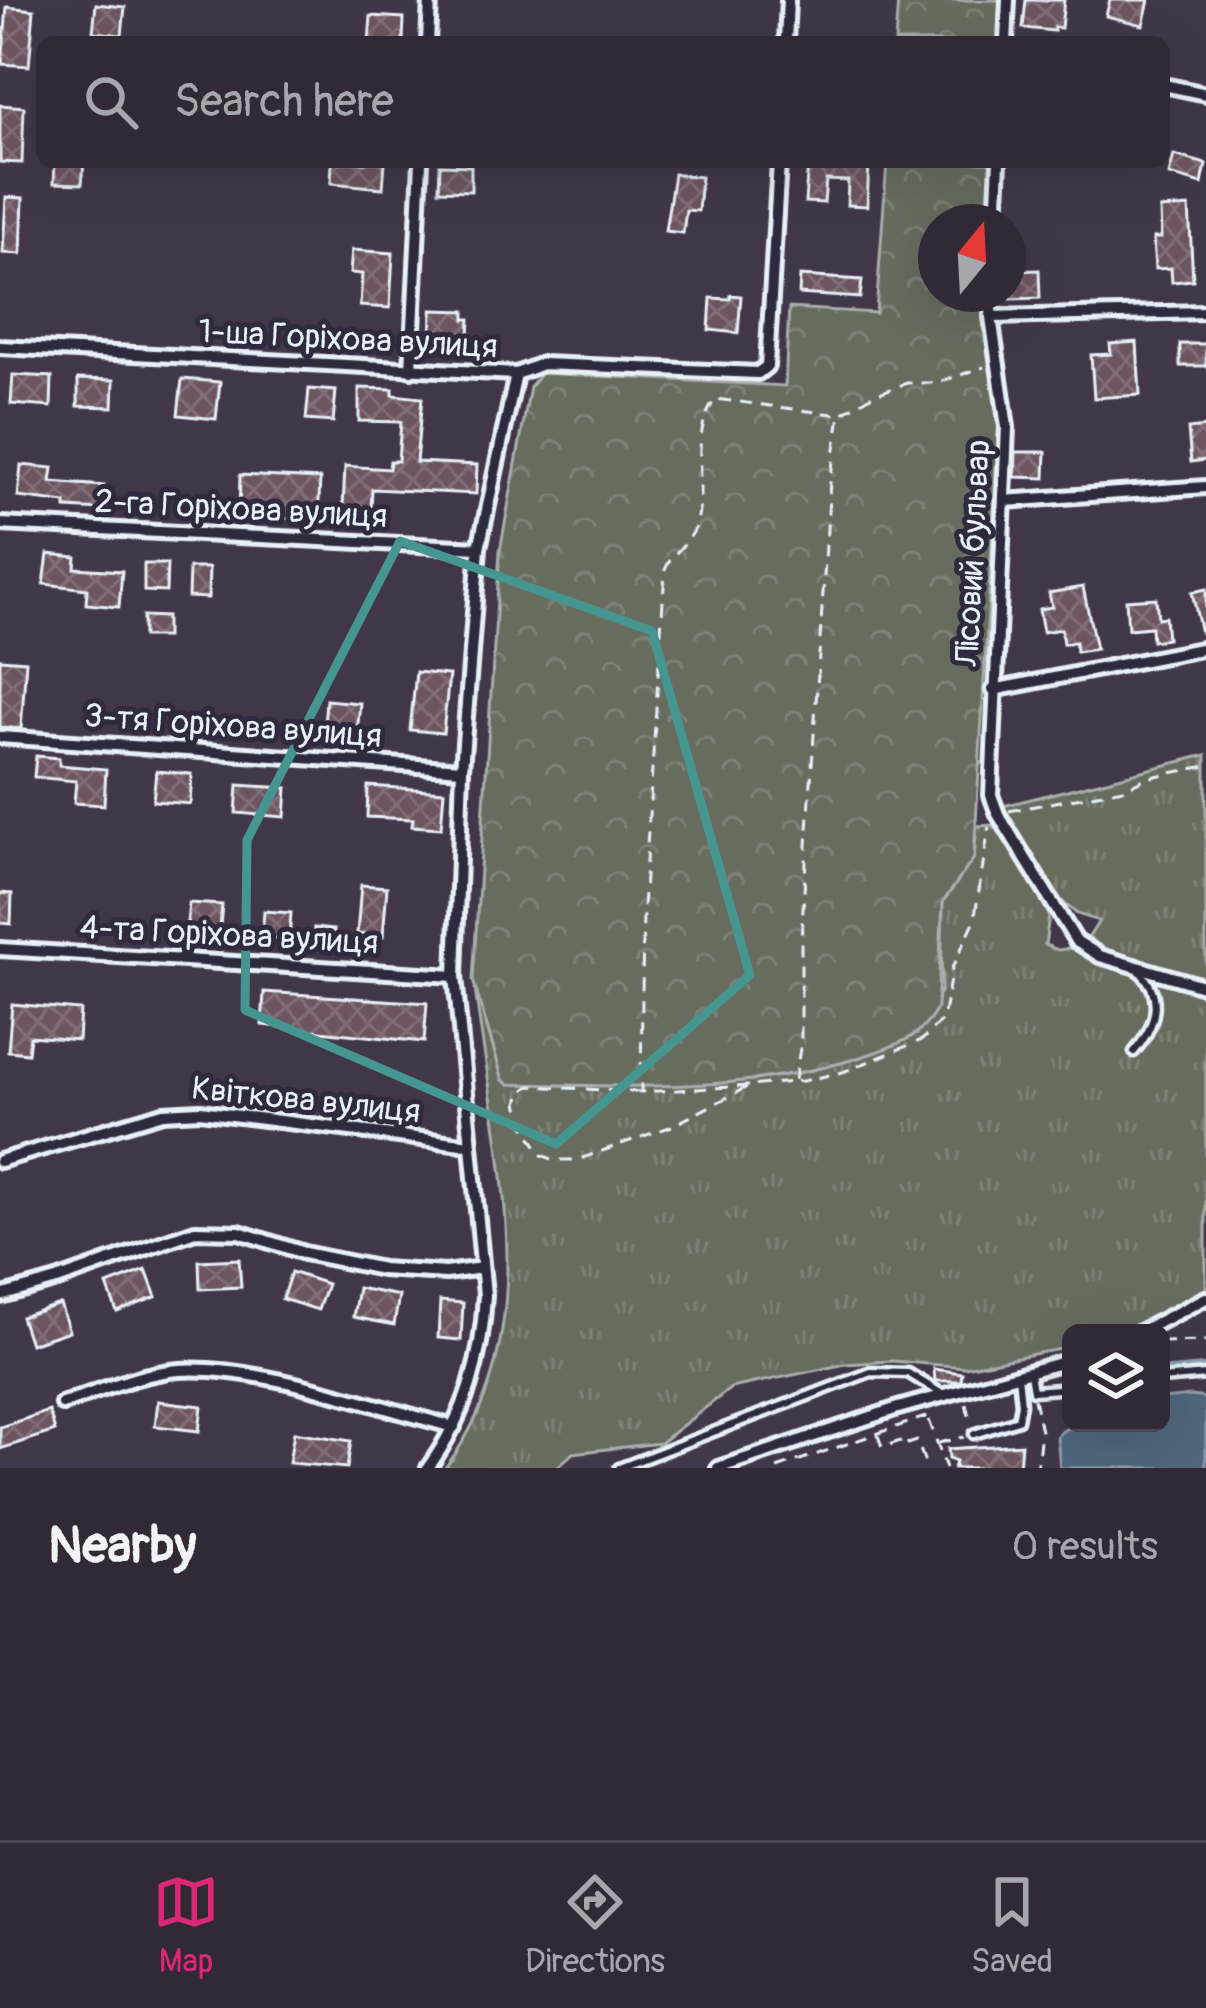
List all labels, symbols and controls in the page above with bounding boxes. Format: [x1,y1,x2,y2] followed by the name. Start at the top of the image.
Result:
[36,36,1170,168] search box
[78,69,144,135] icon: search
[174,74,394,130] text: Search here
[918,204,1026,312] north arrow
[197,311,499,367] street label: 1-ша Горіхова вулиця
[947,439,999,668] street label: Лісовий бульвар
[94,481,388,537] street label: 2-га Горіхова вулиця
[83,695,383,757] street label: 3-тя Горіхова вулиця
[79,907,379,963] street label: 4-та Горіхова вулиця
[190,1068,422,1132] street label: Квіткова вулиця
[1062,1324,1170,1432] map controls
[1062,1324,1170,1432] button: layers
[48,1514,196,1578] text: Nearby
[1012,1522,1158,1571] text: 0 results
[153,1869,219,1982] tab: Map
[525,1869,665,1982] tab: Directions
[971,1869,1053,1982] tab: Saved

